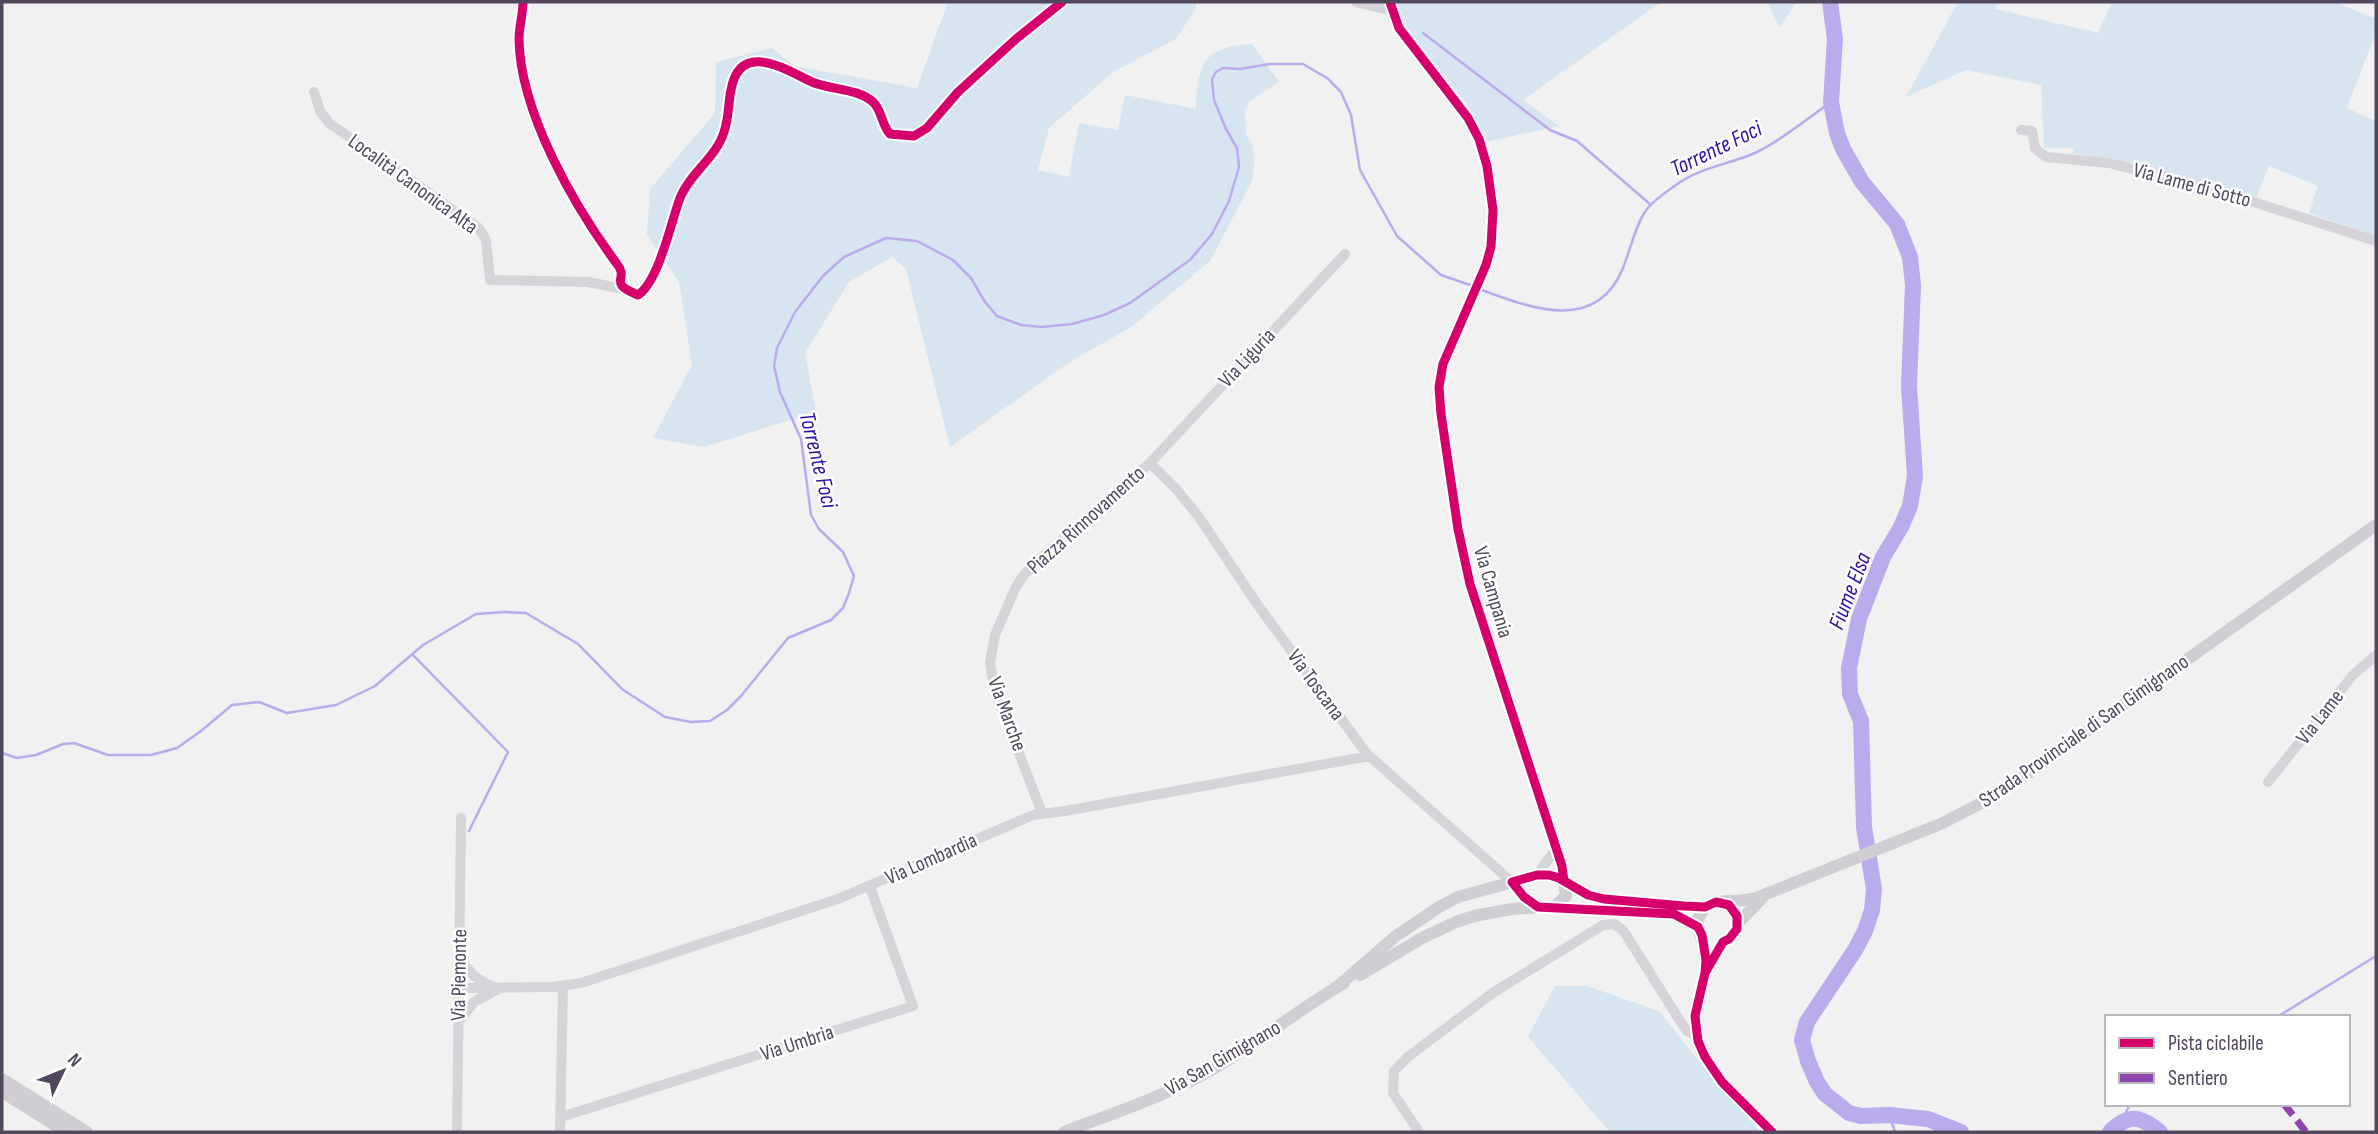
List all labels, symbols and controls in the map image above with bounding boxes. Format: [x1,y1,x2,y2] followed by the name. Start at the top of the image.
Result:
[1666,115,1767,183] water label: Torrente Foci
[343,129,483,239] street label: Località Canonica Alta
[2130,157,2254,213] street label: Via Lame di Sotto
[1213,323,1281,393] street label: Via Liguria
[793,409,844,512] water label: Torrente Foci
[1022,461,1150,579] street label: Piazza Rinnovamento
[1468,543,1518,641] street label: Via Campania
[1823,548,1878,634] water label: Fiume Elsa
[1282,645,1350,725] street label: Via Toscana
[1974,649,2194,813] street label: Strada Provinciale di San Gimignano
[982,674,1032,754] street label: Via Marche
[2291,685,2349,749] street label: Via Lame
[881,828,981,890] street label: Via Lombardia
[446,929,472,1021] street label: Via Piemonte
[1161,1015,1285,1101] street label: Via San Gimignano
[2105,1015,2350,1106] legend
[757,1019,837,1067] street label: Via Umbria
[2168,1031,2264,1056] text: Pista ciclabile
[28,1036,98,1106] north arrow
[62,1049,86,1072] text: N
[2168,1066,2228,1091] text: Sentiero

